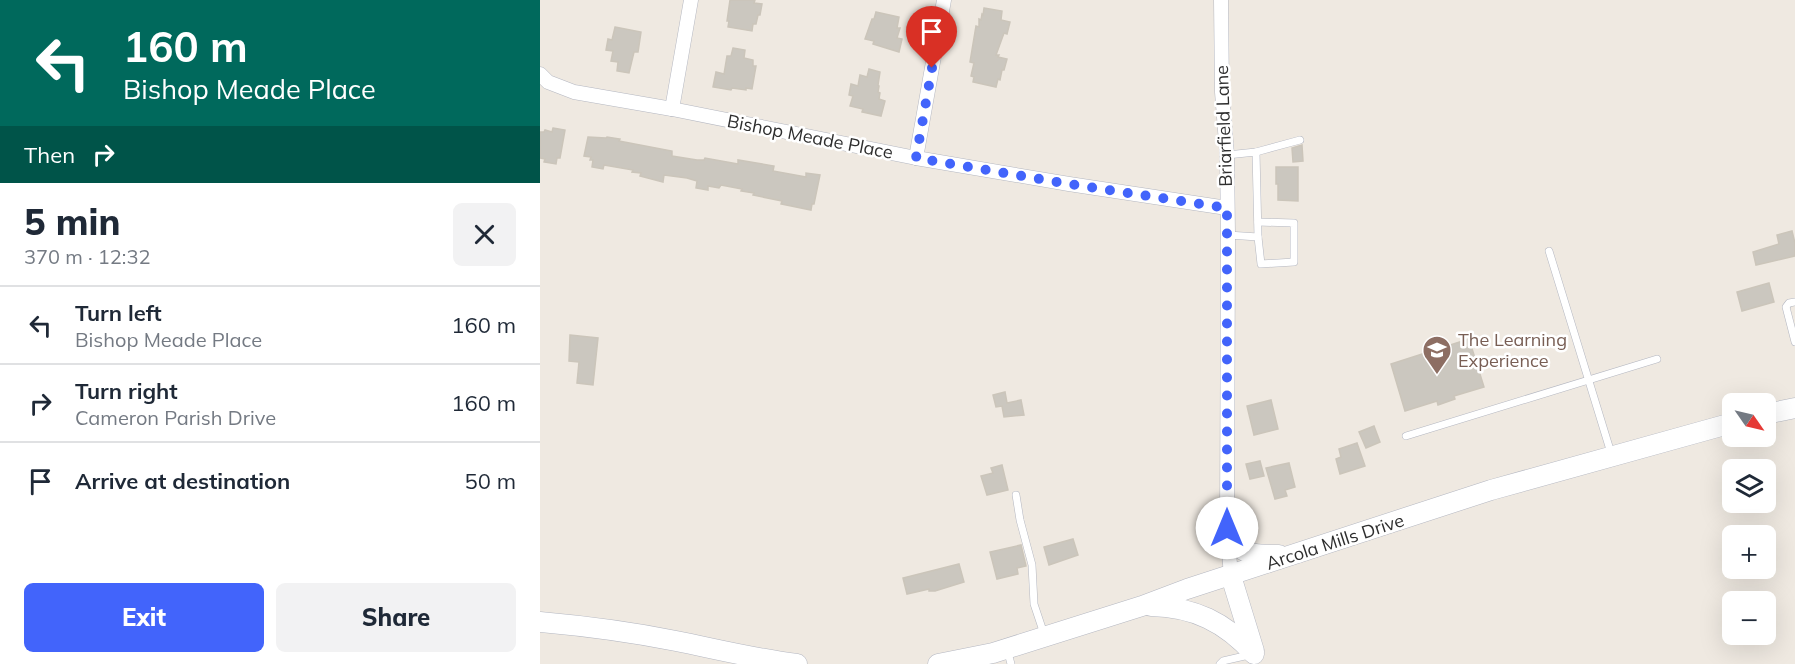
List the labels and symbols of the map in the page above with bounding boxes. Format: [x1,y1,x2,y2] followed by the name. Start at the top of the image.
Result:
[906,6,957,68] pin
[1210,65,1237,187] street label: Briarfield Lane
[725,109,895,164] street label: Bishop Meade Place
[1458,328,1567,372] place label: The Learning Experience
[1421,334,1453,376] school or university icon: The Learning Experience
[1722,393,1776,447] north arrow
[1195,496,1259,560] position arrow
[1263,508,1407,575] street label: Arcola Mills Drive

